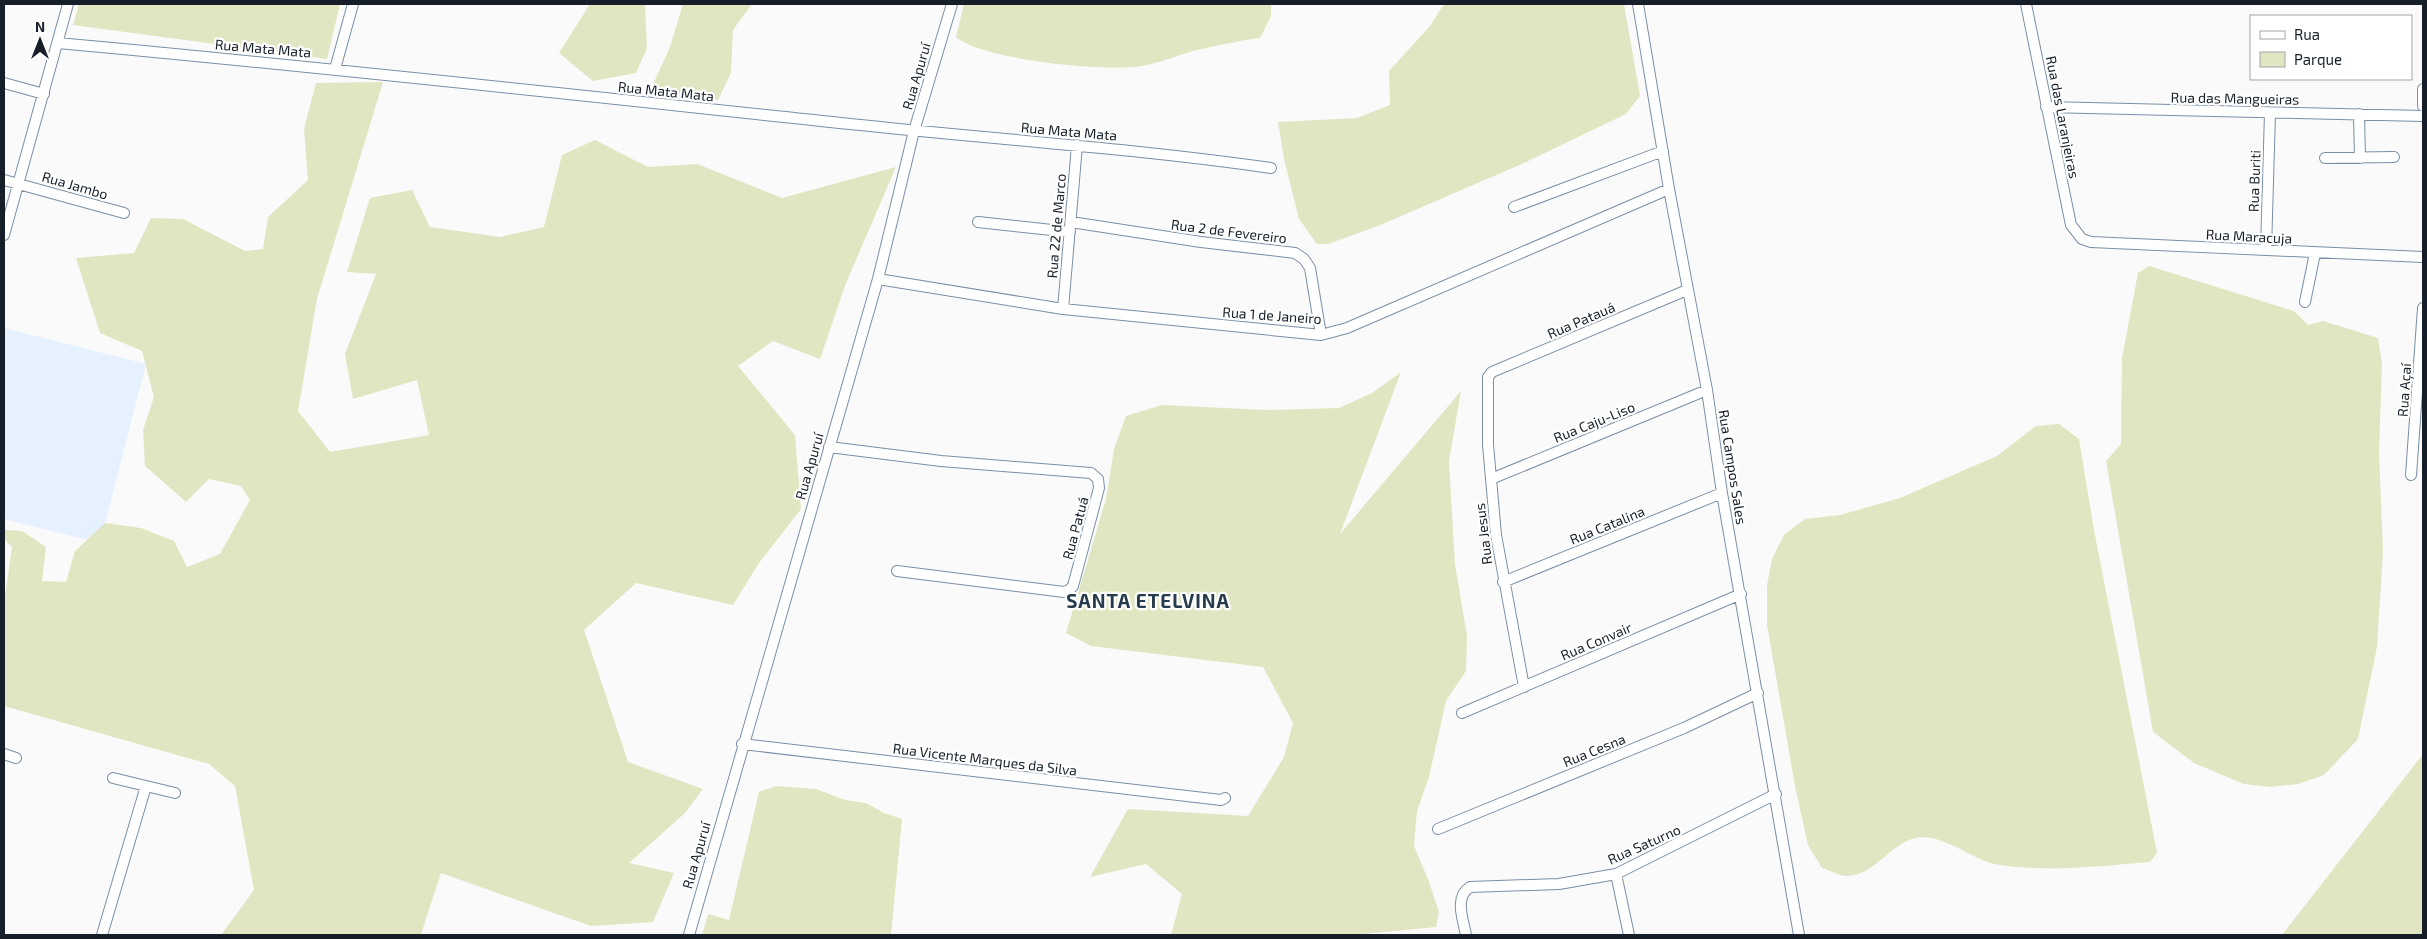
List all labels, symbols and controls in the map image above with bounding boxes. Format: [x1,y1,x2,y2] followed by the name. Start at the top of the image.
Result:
[15,15,65,65] north arrow
[2250,15,2412,80] legend
[35,18,45,35] text: N
[2294,25,2320,43] text: Rua
[214,35,312,61] street label: Rua Mata Mata
[898,40,934,112] street label: Rua Apuruí
[2294,50,2342,68] text: Parque
[2043,54,2083,180] street label: Rua das Laranjeiras
[617,78,715,104] street label: Rua Mata Mata
[2171,88,2299,108] street label: Rua das Mangueiras
[1020,118,1118,144] street label: Rua Mata Mata
[2244,150,2264,212] street label: Rua Buriti
[40,167,110,203] street label: Rua Jambo
[1043,173,1069,279] street label: Rua 22 de Marco
[1170,215,1288,247] street label: Rua 2 de Fevereiro
[2205,225,2293,247] street label: Rua Maracuja
[1545,298,1617,342] street label: Rua Patauá
[1222,303,1322,327] street label: Rua 1 de Janeiro
[2394,362,2415,418] street label: Rua Açaí
[1551,398,1637,446] street label: Rua Caju-Liso
[1716,408,1750,526] street label: Rua Campos Sales
[791,430,827,502] street label: Rua Apuruí
[1058,495,1092,561] street label: Rua Patuá
[1471,502,1495,566] street label: Rua Jesus
[1567,502,1647,548] street label: Rua Catalina
[1066,589,1230,612] district label: SANTA ETELVINA
[1558,618,1634,664] street label: Rua Convair
[1560,730,1628,770] street label: Rua Cesna
[892,739,1078,779] street label: Rua Vicente Marques da Silva
[678,819,714,891] street label: Rua Apuruí
[1605,820,1683,868] street label: Rua Saturno

